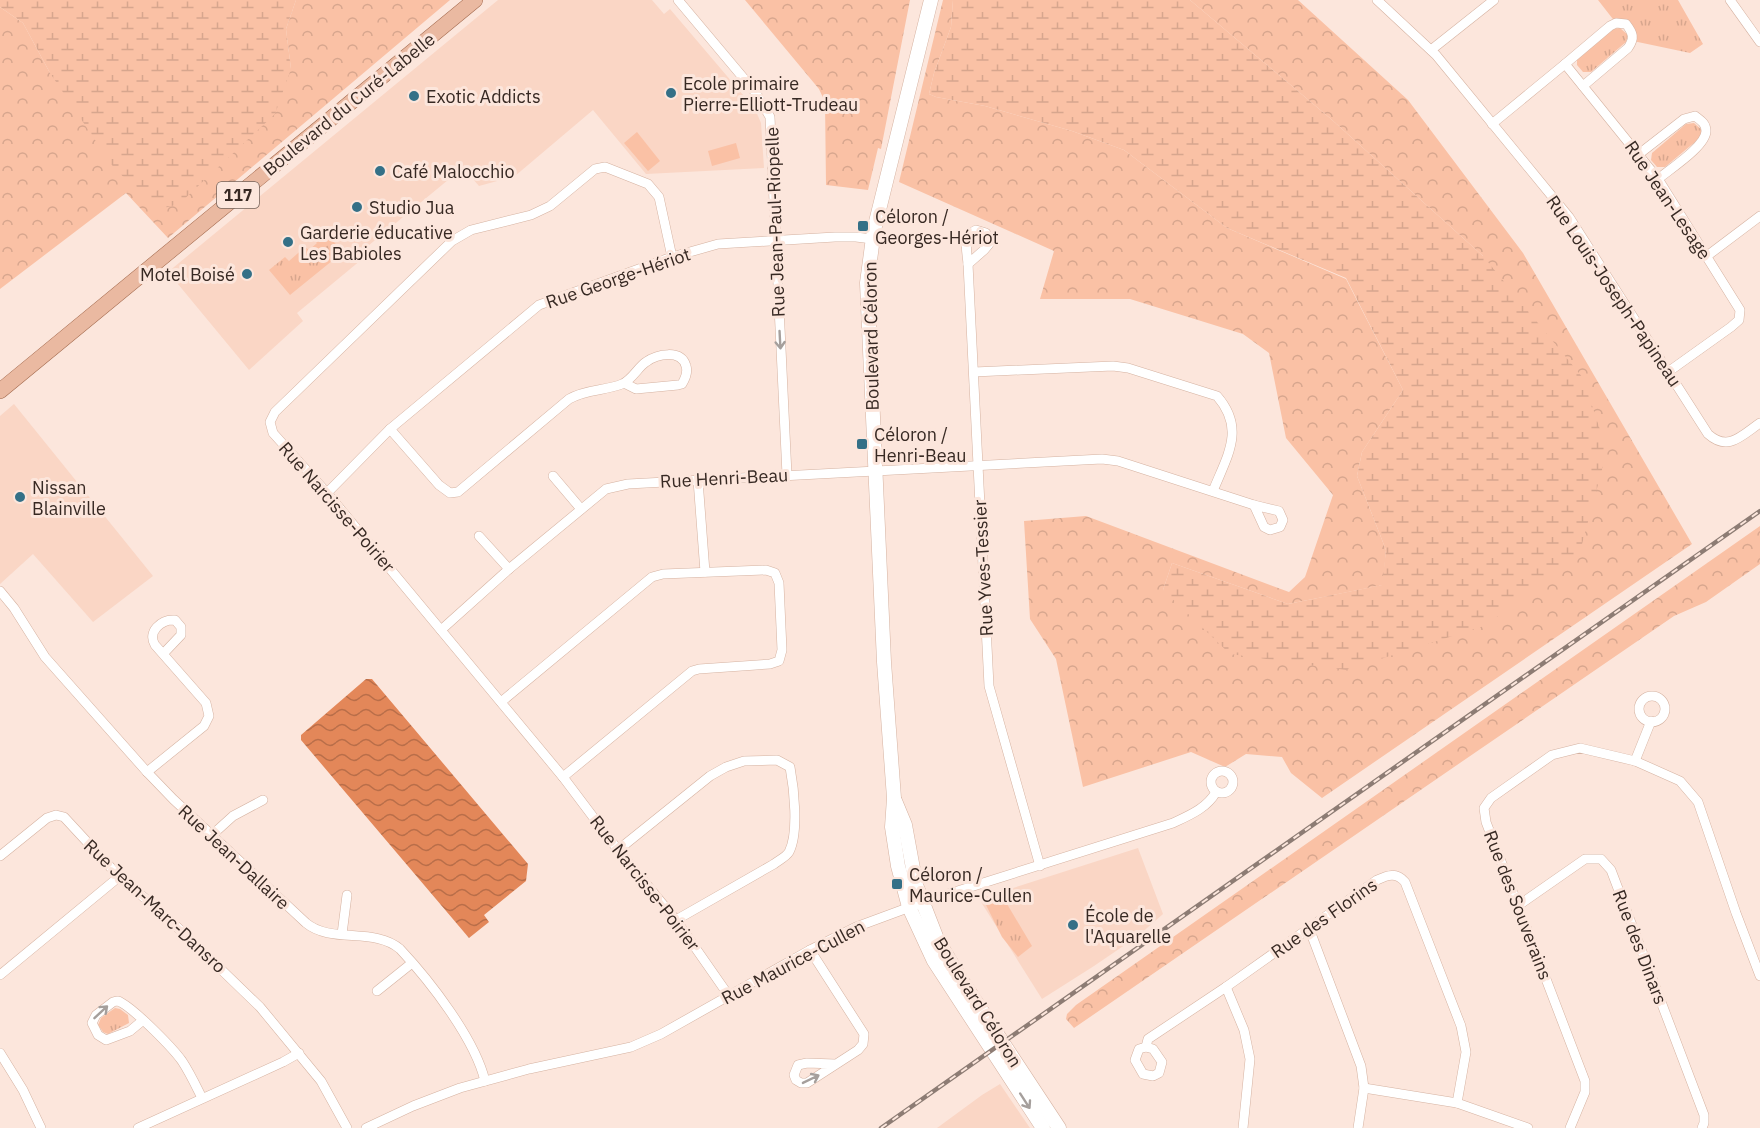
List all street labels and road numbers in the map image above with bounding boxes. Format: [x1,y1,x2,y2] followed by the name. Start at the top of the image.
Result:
[258,27,440,181] street label: Boulevard du Curé-Labelle
[760,126,790,318] street label: Rue Jean-Paul-Riopelle
[1620,136,1716,264] street label: Rue Jean-Lesage
[217,182,259,208] road number: 117
[1541,191,1687,391] street label: Rue Louis-Joseph-Papineau
[543,242,693,314] street label: Rue George-Hériot
[858,261,884,411] street label: Boulevard Céloron
[274,437,400,577] street label: Rue Narcisse-Poirier
[659,463,789,493] street label: Rue Henri-Beau
[968,499,998,637] street label: Rue Yves-Tessier
[174,800,295,915] street label: Rue Jean-Dallaire
[585,811,705,956] street label: Rue Narcisse-Poirier
[1479,827,1557,983] street label: Rue des Souverains
[79,834,231,978] street label: Rue Jean-Marc-Dansro
[1266,873,1382,963] street label: Rue des Florins
[1608,886,1672,1008] street label: Rue des Dinars
[717,914,869,1010] street label: Rue Maurice-Cullen
[929,933,1027,1071] street label: Boulevard Céloron

